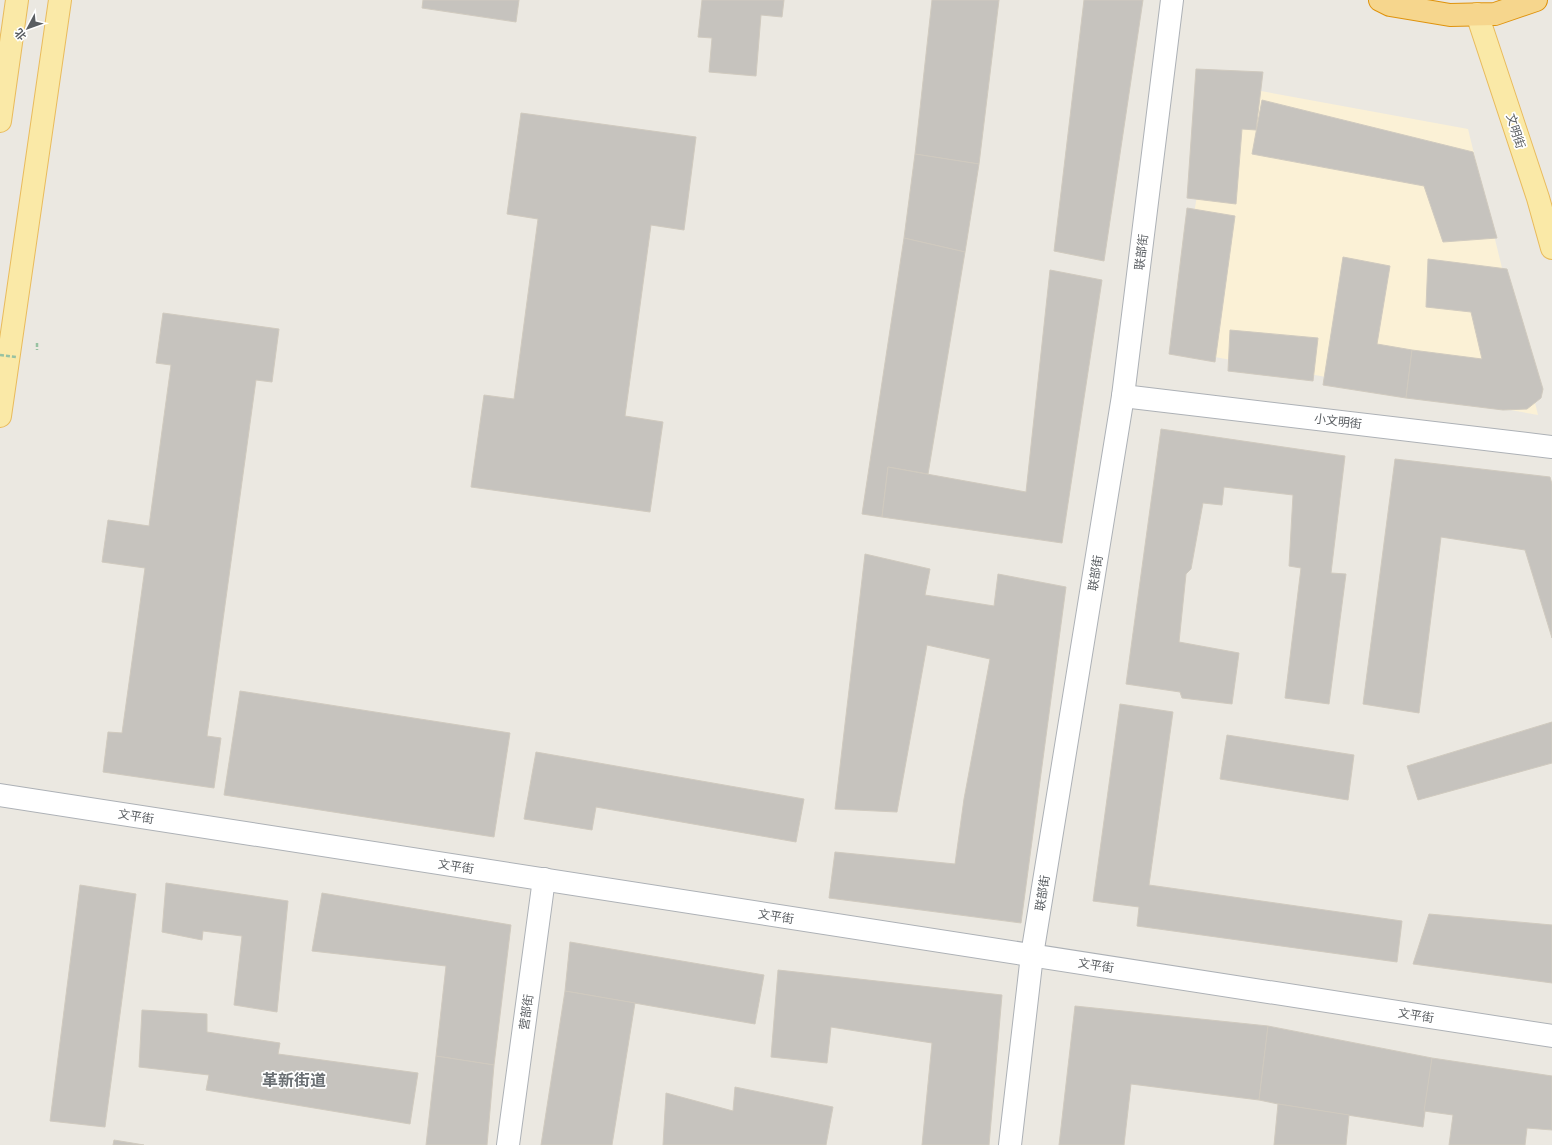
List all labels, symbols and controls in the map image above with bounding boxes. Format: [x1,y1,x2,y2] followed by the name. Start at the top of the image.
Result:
[8,8,48,48] north arrow
[12,26,29,43] text: 北
[1503,112,1529,150] street label: 文明街
[1131,233,1151,271] street label: 联部街
[1313,411,1363,431] street label: 小文明街
[1085,554,1105,592] street label: 联部街
[117,806,155,826] street label: 文平街
[437,856,475,876] street label: 文平街
[1032,874,1052,912] street label: 联部街
[757,906,795,926] street label: 文平街
[1077,955,1115,975] street label: 文平街
[516,993,536,1031] street label: 营部街
[1397,1005,1435,1025] street label: 文平街
[262,1070,326,1090] district label: 革新街道

